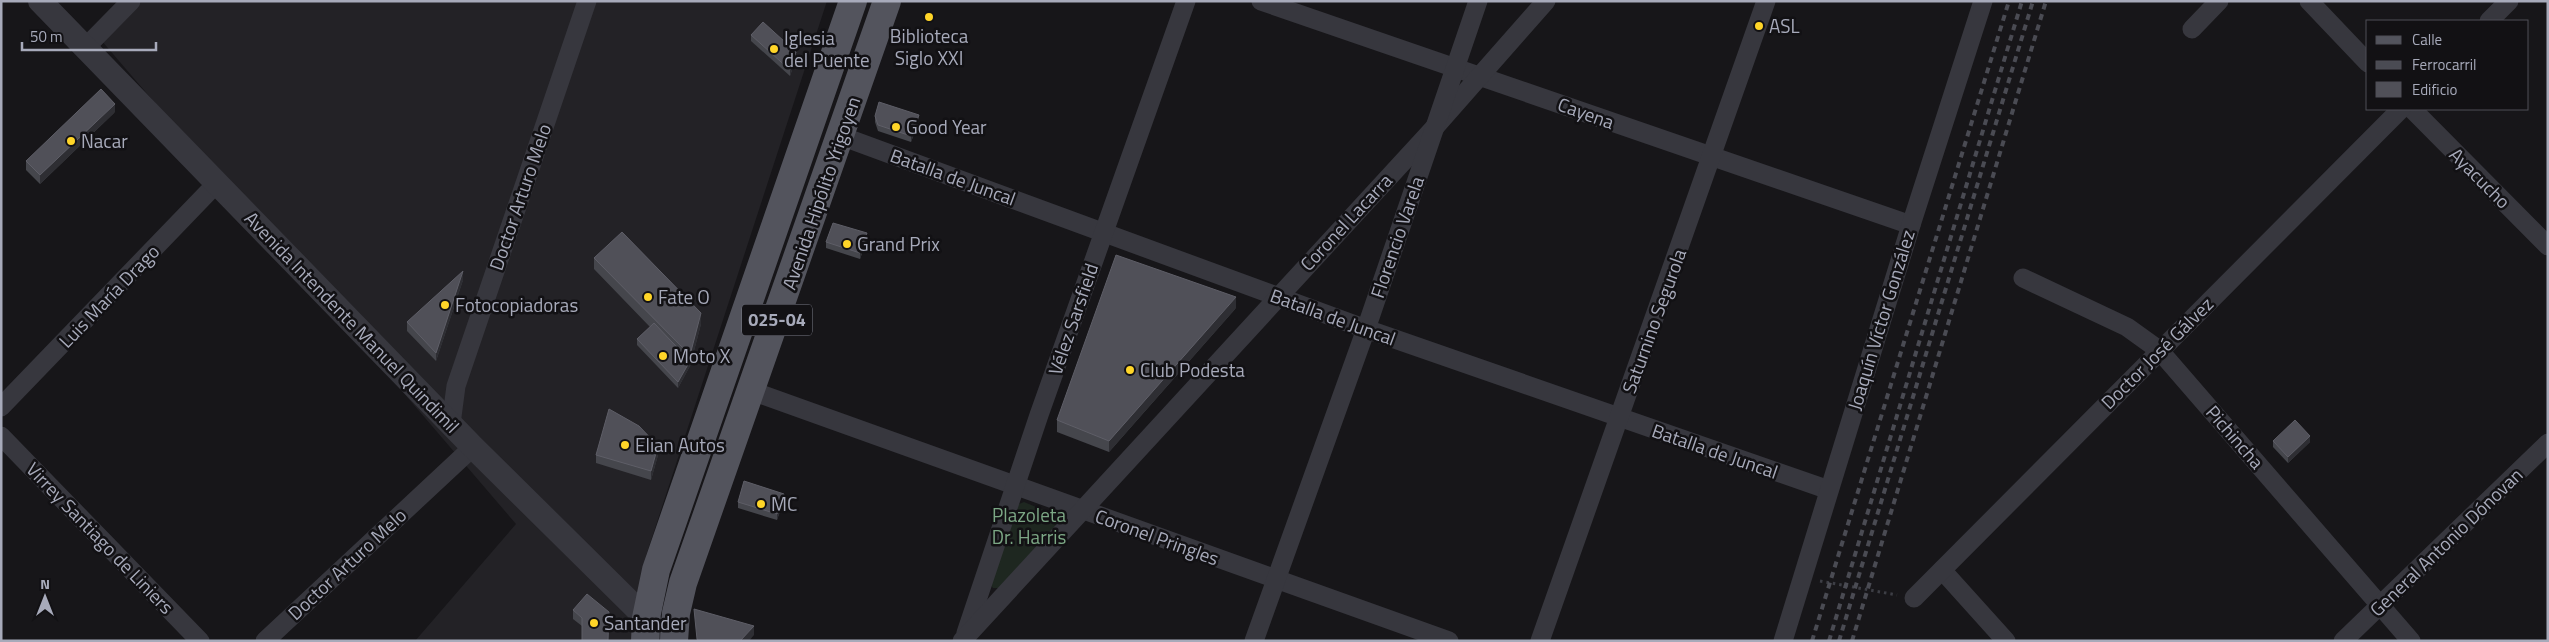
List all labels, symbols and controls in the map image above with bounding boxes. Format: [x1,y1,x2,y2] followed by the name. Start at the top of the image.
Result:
[923,11,935,23] marker: Biblioteca Siglo XXI
[1769,11,1800,40] place label: ASL
[22,20,156,52] scale bar
[1753,20,1765,32] marker: ASL
[2366,20,2529,110] legend
[890,21,969,72] place label: Biblioteca Siglo XXI
[784,23,870,74] place label: Iglesia del Puente
[30,25,63,48] text: 50 m
[2412,28,2442,51] text: Calle
[768,43,780,55] marker: Iglesia del Puente
[2412,53,2477,76] text: Ferrocarril
[2412,78,2457,101] text: Edificio
[1554,89,1619,136] street label: Cayena
[774,92,867,293] street label: Avenida Hipólito Yrigoyen
[906,112,987,141] place label: Good Year
[481,120,558,274] street label: Doctor Arturo Melo
[890,121,902,133] marker: Good Year
[81,126,128,155] place label: Nacar
[65,135,77,147] marker: Nacar
[886,140,1020,213] street label: Batalla de Juncal
[2443,140,2518,215] street label: Ayacucho
[1293,166,1399,277] street label: Coronel Lacarra
[1362,172,1431,302] street label: Florencio Varela
[238,204,467,439] street label: Avenida Intendente Manuel Quindimil
[1839,226,1922,414] street label: Joaquín Víctor González
[857,229,940,258] place label: Grand Prix
[52,237,166,354] street label: Luis María Drago
[841,238,853,250] marker: Grand Prix
[1614,244,1693,397] street label: Saturnino Segurola
[1040,259,1105,379] street label: Vélez Sarsfield
[1266,280,1400,353] street label: Batalla de Juncal
[658,282,710,311] place label: Fate O
[455,290,578,319] place label: Fotocopiadoras
[2094,290,2220,416] street label: Doctor José Gálvez
[642,291,654,303] marker: Fate O
[439,299,451,311] marker: Fotocopiadoras
[742,304,812,336] road number: 025-04
[673,341,731,370] place label: Moto X
[657,350,669,362] marker: Moto X
[1140,355,1245,384] place label: Club Podesta
[1124,364,1136,376] marker: Club Podesta
[2199,398,2272,475] street label: Pichincha
[1648,415,1782,486] street label: Batalla de Juncal
[635,430,725,459] place label: Elian Autos
[619,439,631,451] marker: Elian Autos
[20,455,181,620] street label: Virrey Santiago de Liniers
[2362,461,2529,623] street label: General Antonio Dónovan
[771,489,797,518] place label: MC
[755,498,767,510] marker: MC
[992,500,1066,551] park label: Plazoleta Dr. Harris
[281,501,413,626] street label: Doctor Arturo Melo
[1091,501,1223,572] street label: Coronel Pringles
[20,572,70,622] north arrow
[40,573,50,594] text: N
[604,608,687,637] place label: Santander
[588,617,600,629] marker: Santander

